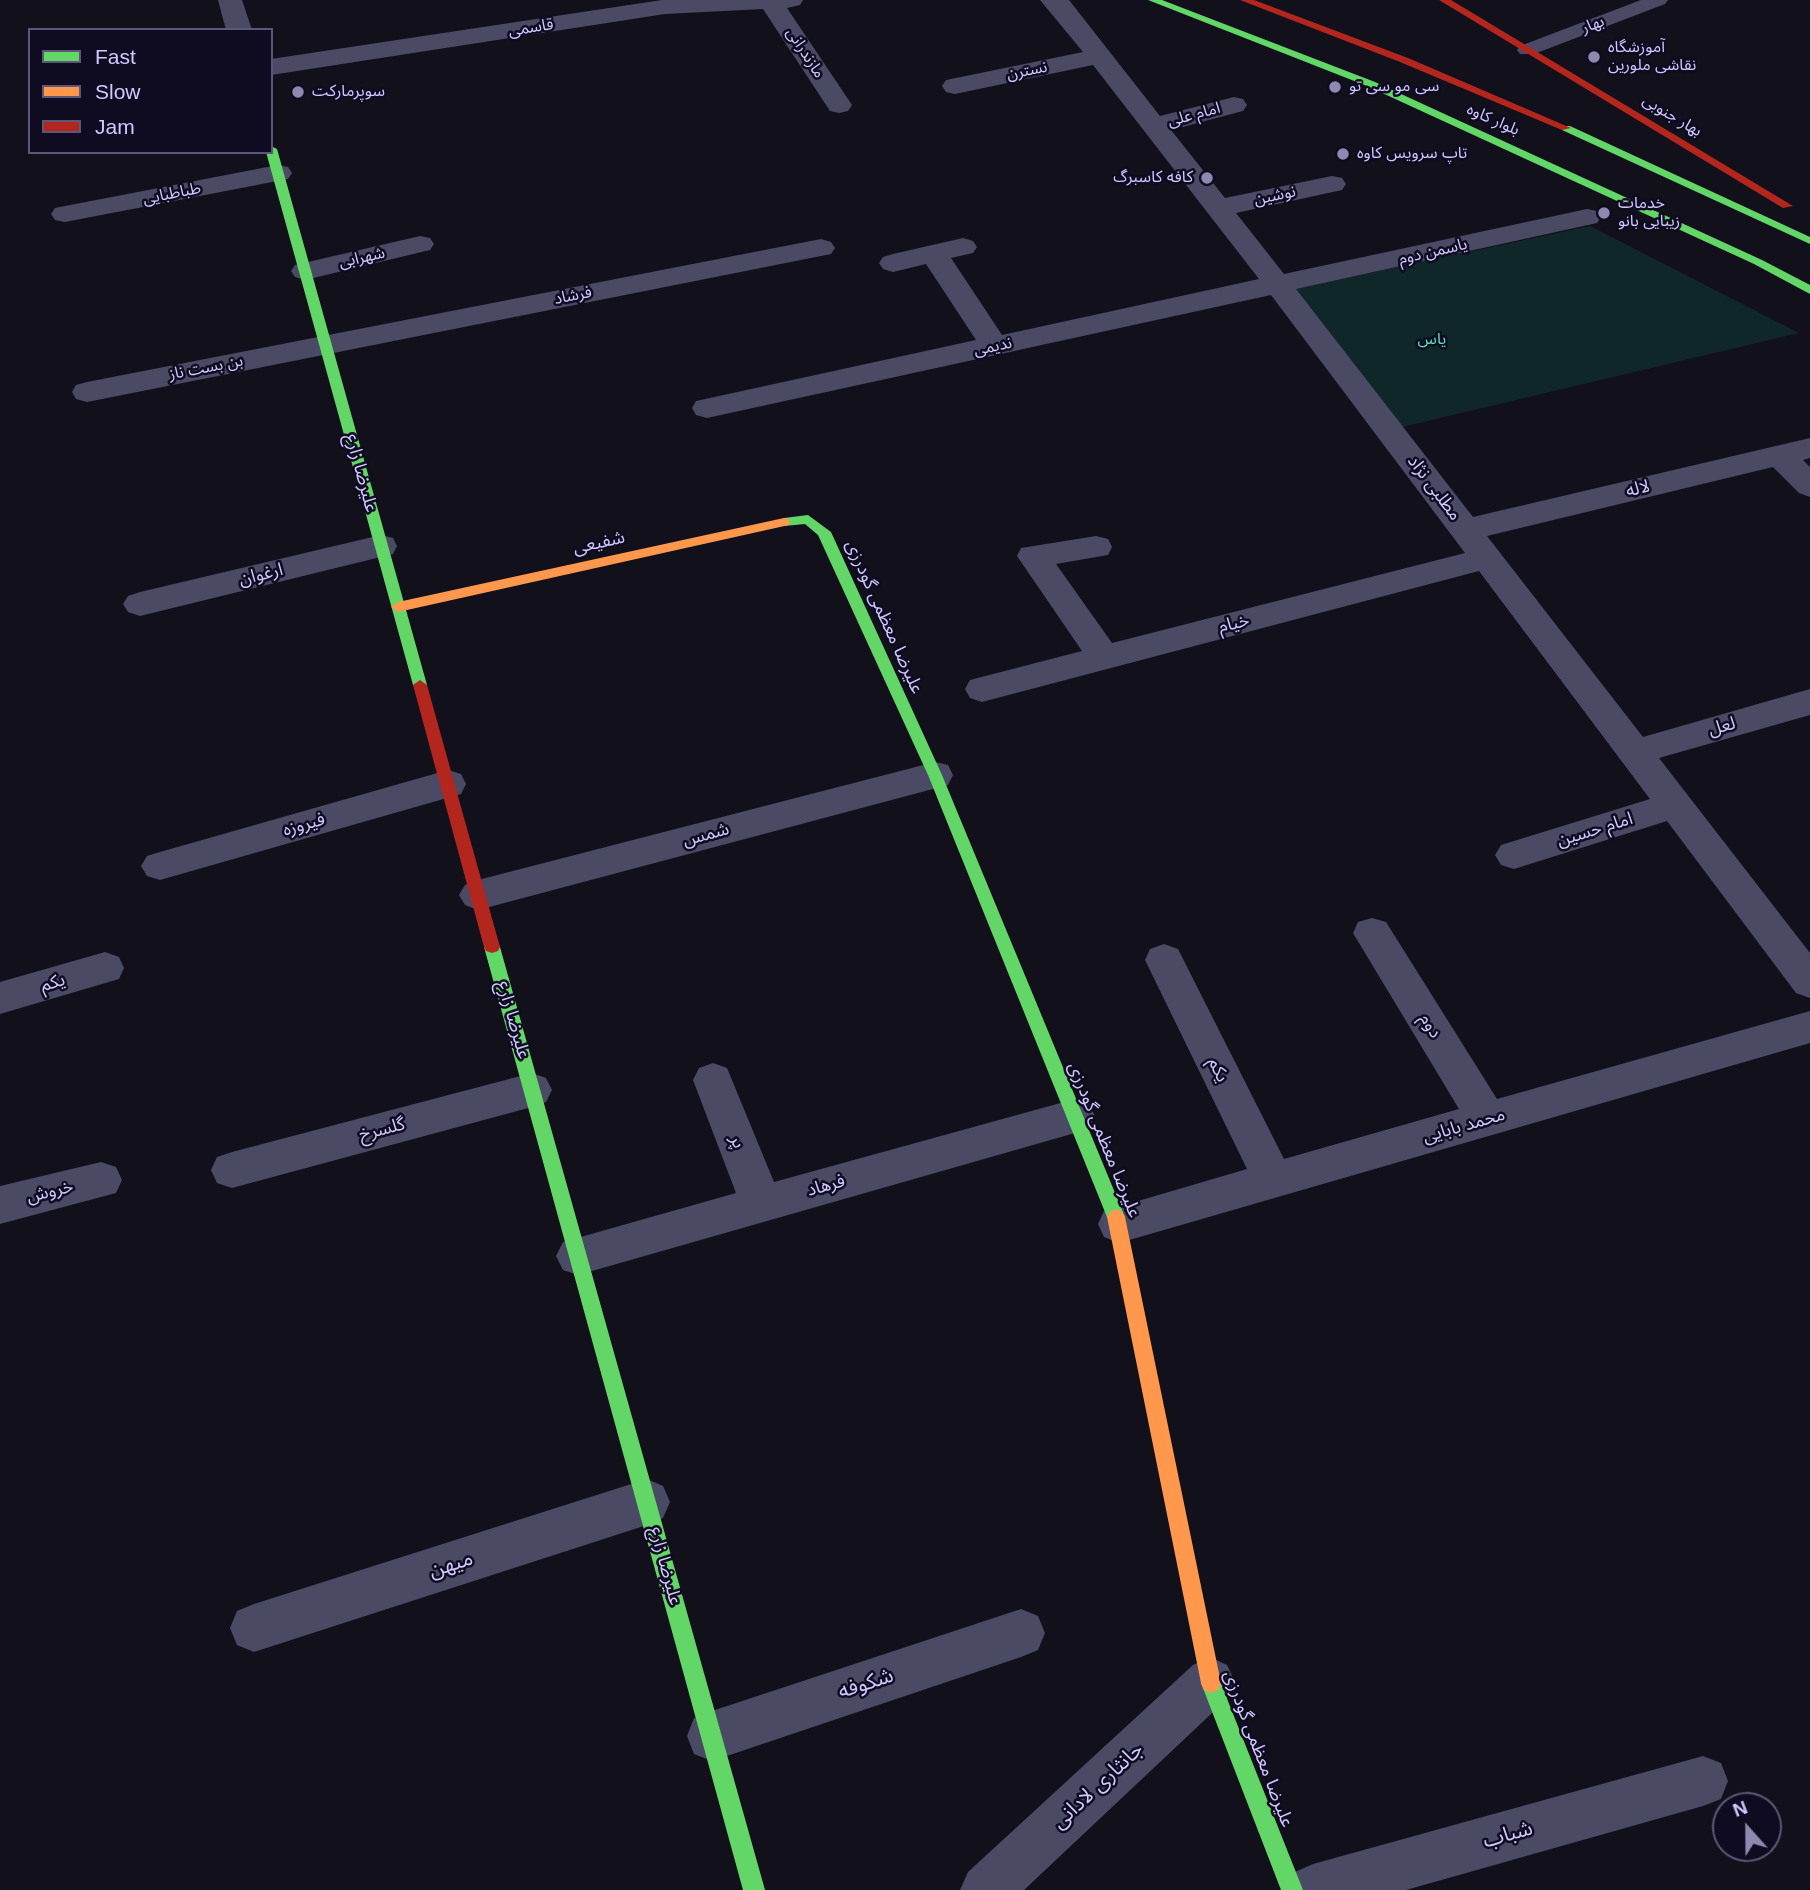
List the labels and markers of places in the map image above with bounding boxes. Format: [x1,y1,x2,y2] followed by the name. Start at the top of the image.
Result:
[1608,38,1696,76] place label: آموزشگاه نقاشی ملورین
[1586,49,1602,65] marker: آموزشگاه نقاشی ملورین
[1349,77,1439,97] place label: سی مو سی تو
[1327,79,1343,95] marker: سی مو سی تو
[312,82,385,102] place label: سوپرمارکت
[290,84,306,100] marker: سوپرمارکت
[1357,144,1467,164] place label: تاپ سرویس کاوه
[1335,146,1351,162] marker: تاپ سرویس کاوه
[1113,168,1193,188] place label: کافه کاسبرگ
[1199,170,1215,186] marker: کافه کاسبرگ
[1618,194,1680,232] place label: خدمات زیبایی بانو
[1596,205,1612,221] marker: خدمات زیبایی بانو

